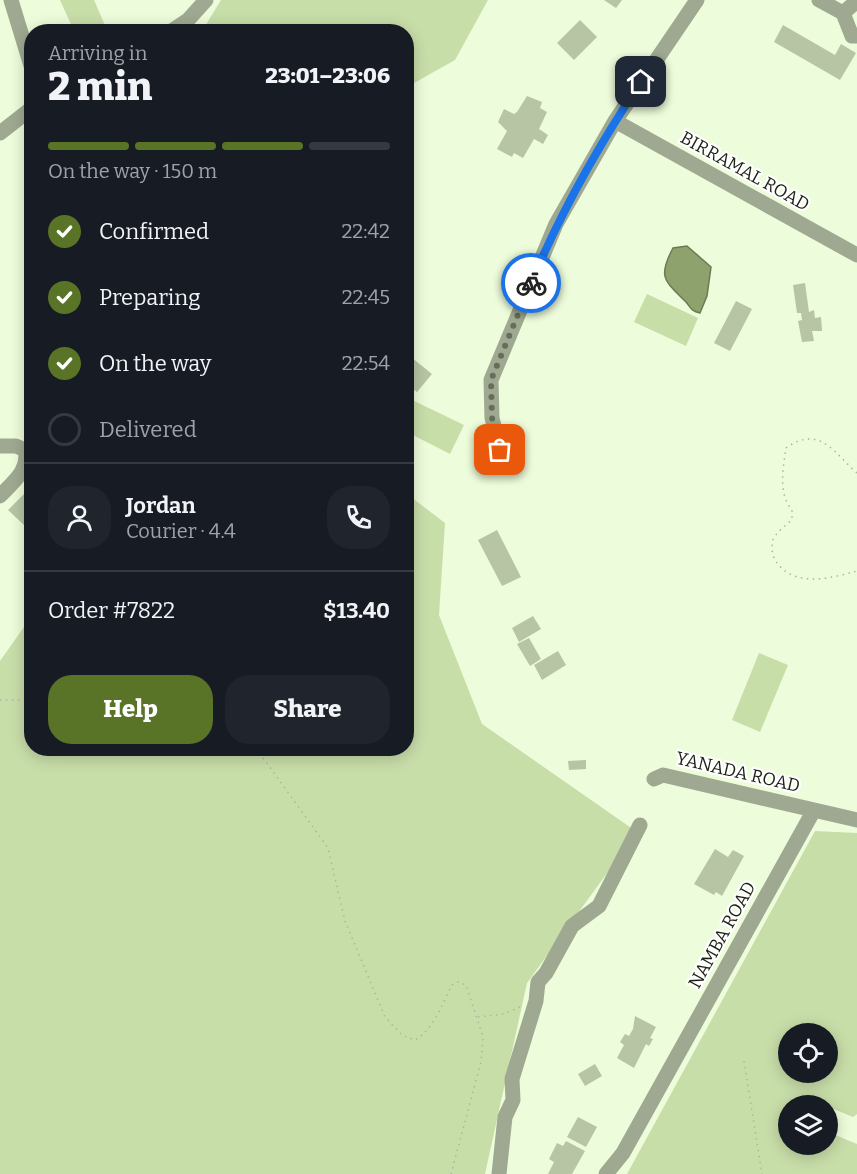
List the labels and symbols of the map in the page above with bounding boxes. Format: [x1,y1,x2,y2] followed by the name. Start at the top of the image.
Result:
[615,56,666,107] pin
[677,126,813,216] street label: BIRRAMAL ROAD
[501,253,561,313] courier
[474,424,525,475] pin
[674,747,802,797] street label: YANADA ROAD
[684,878,760,992] street label: NAMBA ROAD

